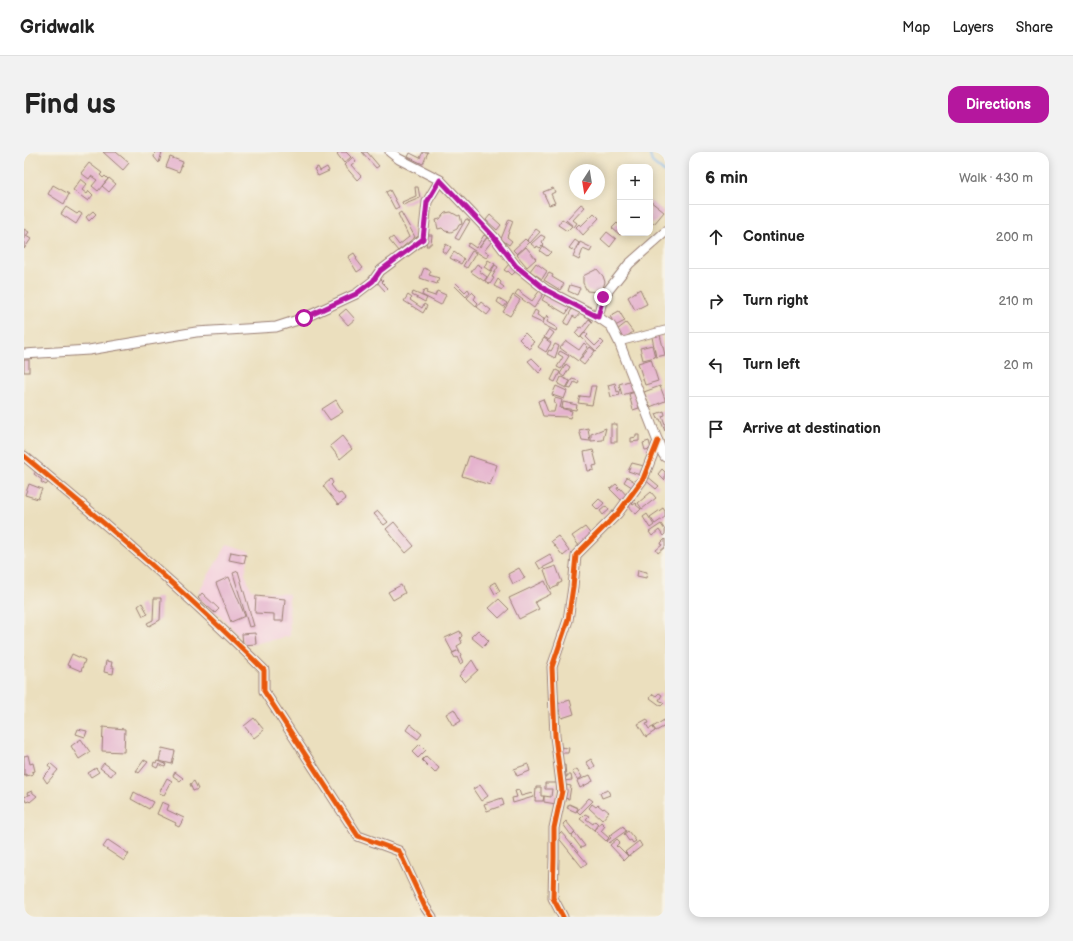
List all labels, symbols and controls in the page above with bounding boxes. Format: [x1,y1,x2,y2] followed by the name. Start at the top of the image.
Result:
[20,16,95,39] text: Gridwalk
[902,19,930,36] text: Map
[952,19,994,36] text: Layers
[1016,19,1053,36] text: Share
[948,86,1049,123] button: Directions
[24,88,116,121] text: Find us
[569,164,605,200] north arrow
[617,164,653,236] map controls
[617,164,653,200] button: +
[705,168,748,188] text: 6 min
[959,170,1033,186] text: Walk · 430 m
[617,200,653,236] button: −
[705,226,727,248] icon: ahead
[743,227,805,246] text: Continue
[996,229,1033,245] text: 200 m
[594,288,612,306] route end
[705,290,727,312] icon: right
[743,291,808,310] text: Turn right
[999,293,1033,309] text: 210 m
[295,309,313,327] route start
[705,354,727,376] icon: left
[743,355,800,374] text: Turn left
[1003,357,1033,373] text: 20 m
[705,418,727,440] icon: arrive
[743,419,881,438] text: Arrive at destination

